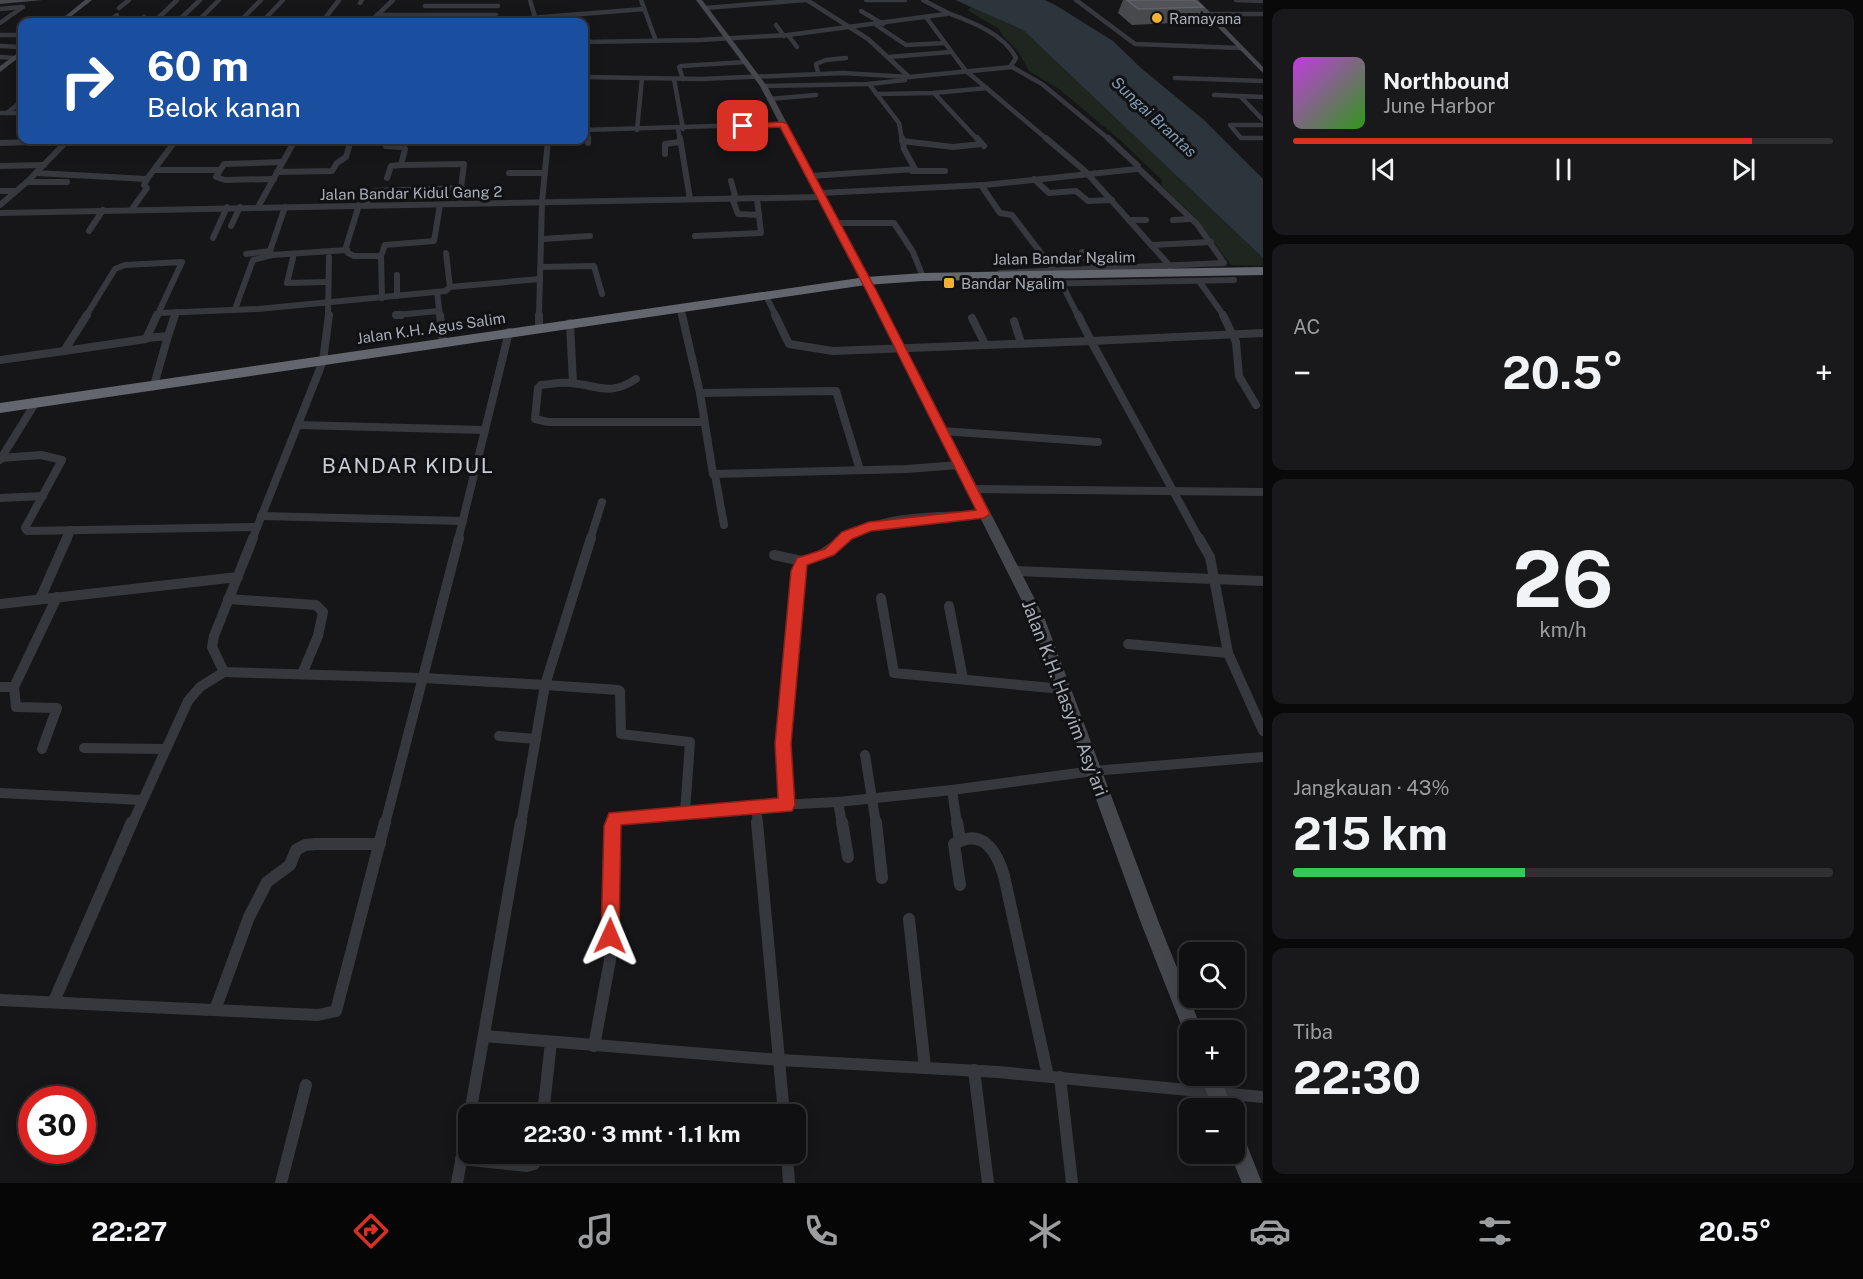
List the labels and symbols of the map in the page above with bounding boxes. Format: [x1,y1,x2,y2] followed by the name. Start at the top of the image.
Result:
[1169,10,1241,27] place label: Ramayana
[1150,11,1164,25] marker: Ramayana
[1108,73,1201,161] water label: Sungai Brantas
[717,100,768,151] pin
[320,183,503,203] street label: Jalan Bandar Kidul Gang 2
[992,248,1136,268] street label: Jalan Bandar Ngalim
[961,275,1065,292] place label: Bandar Ngalim
[942,276,956,290] marker: Bandar Ngalim
[355,309,507,347] street label: Jalan K.H. Agus Salim
[322,453,494,478] district label: BANDAR KIDUL
[1018,597,1112,799] street label: Jalan K.H. Hasyim Asy'ari
[578,904,642,968] position arrow
[18,1086,96,1164] speed limit sign: 30

